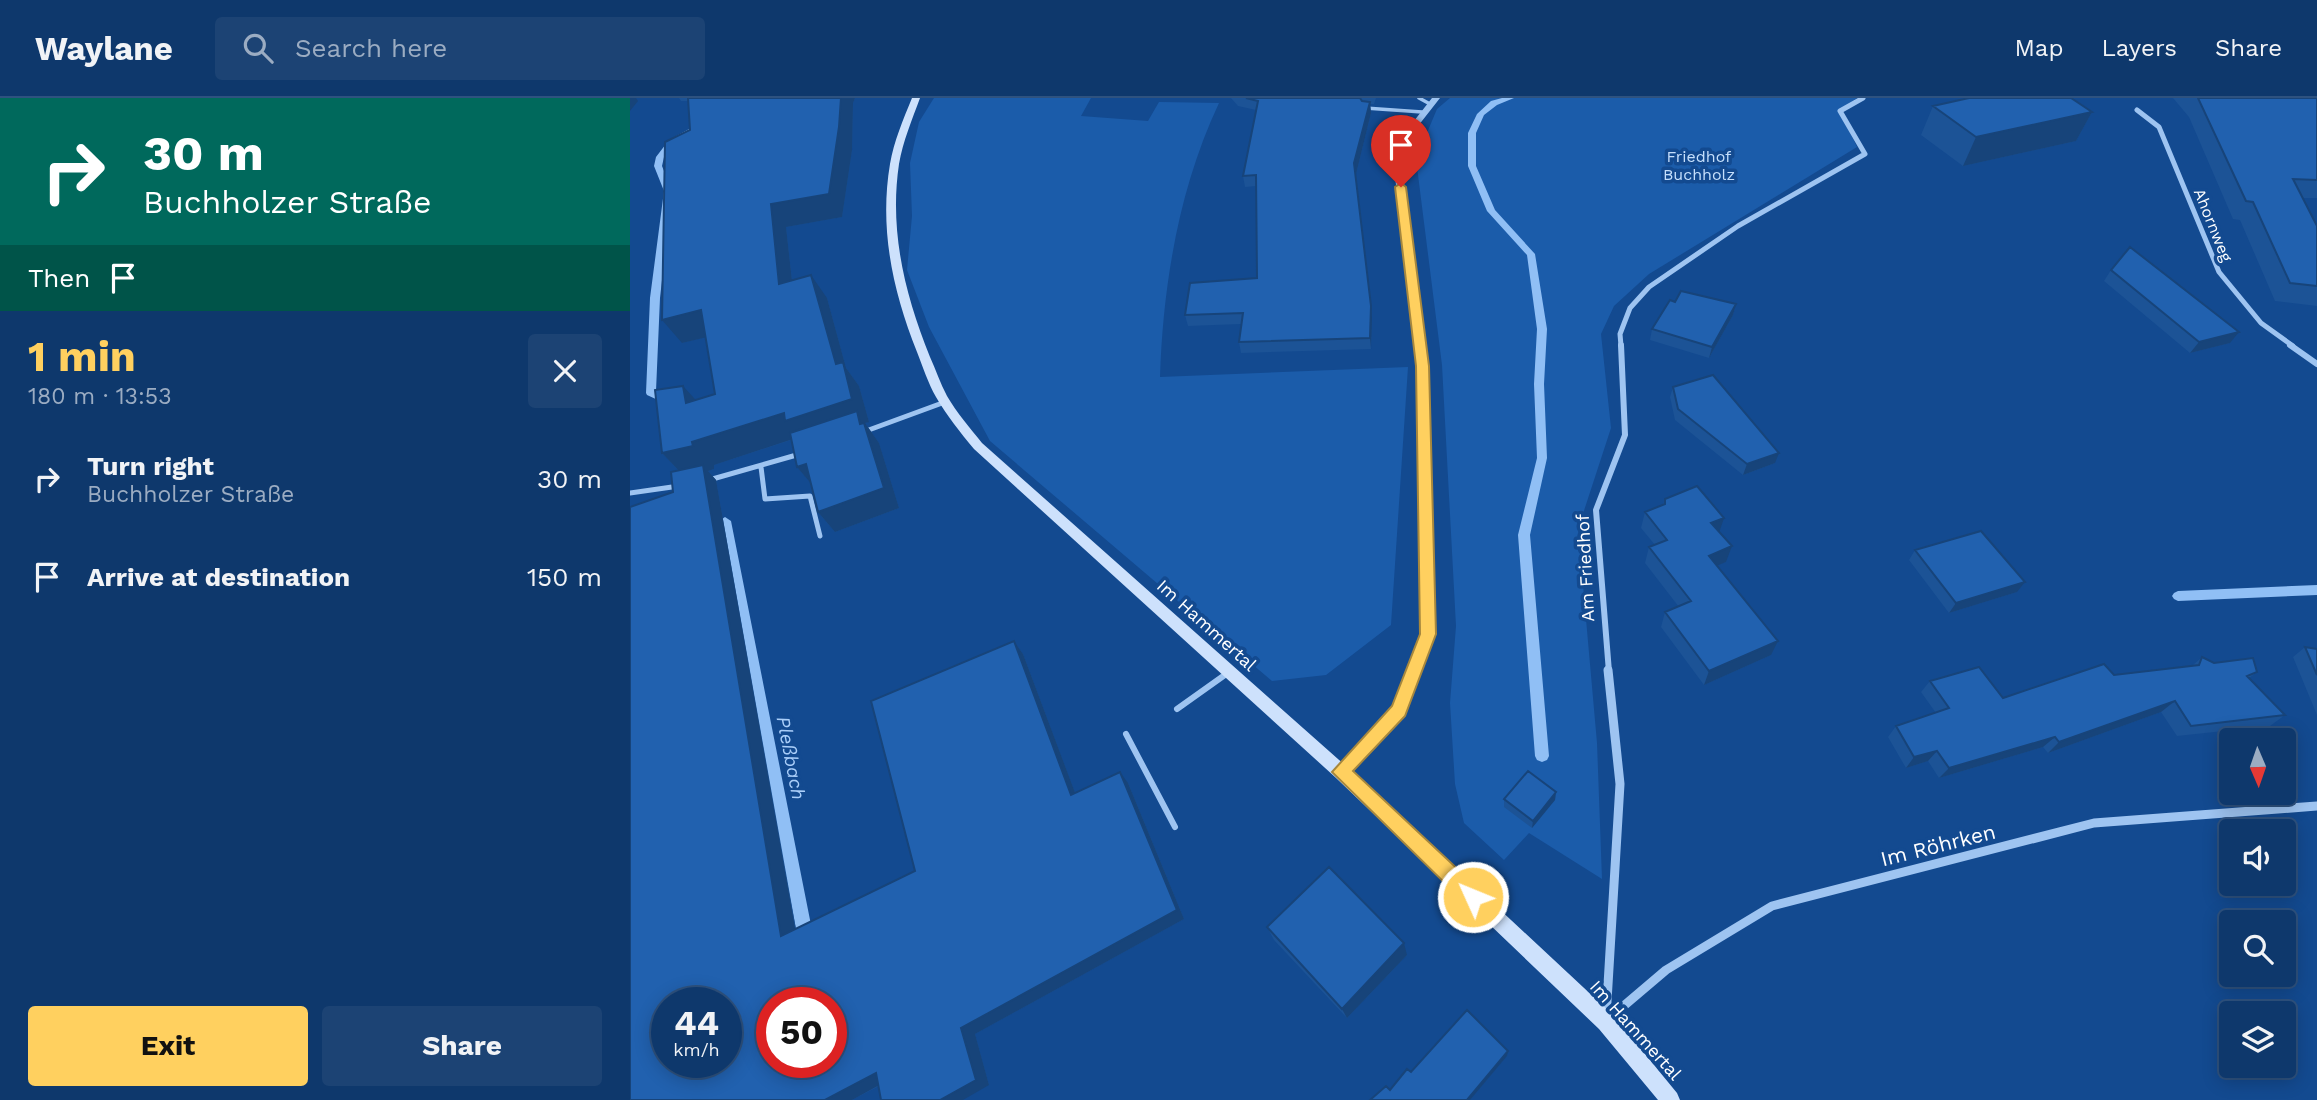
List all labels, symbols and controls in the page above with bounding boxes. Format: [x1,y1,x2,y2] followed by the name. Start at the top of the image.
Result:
[215,17,705,80] search box
[35,29,173,68] text: Waylane
[239,29,277,67] icon: search
[295,33,447,63] text: Search here
[2015,34,2063,62] text: Map
[2101,34,2177,62] text: Layers
[2215,34,2282,62] text: Share
[1371,115,1431,187] pin
[143,124,264,182] text: 30 m
[28,126,119,217] icon: right
[1382,126,1420,164] icon: arrive
[1663,147,1735,184] park label: Friedhof Buchholz
[143,183,432,221] text: Buchholzer Straße
[2190,186,2236,265] street label: Ahornweg
[104,259,142,297] icon: arrive
[28,263,90,293] text: Then
[28,332,136,381] text: 1 min
[528,334,602,408] button: close
[28,383,172,410] text: 180 m · 13:53
[87,451,214,481] text: Turn right
[28,460,66,498] icon: right
[537,464,602,494] text: 30 m
[87,481,294,508] text: Buchholzer Straße
[1572,513,1598,623] street label: Am Friedhof
[28,558,66,596] icon: arrive
[87,562,350,592] text: Arrive at destination
[527,562,602,592] text: 150 m
[1153,575,1261,675] street label: Im Hammertal
[772,714,810,802] water label: Pleßbach
[2219,728,2296,805] north arrow
[2219,728,2296,1078] map controls
[1878,819,1998,871] street label: Im Röhrken
[2219,819,2296,896] button: sound
[1436,860,1510,934] position arrow
[2219,910,2296,987] button: search
[1586,976,1686,1084] street label: Im Hammertal
[756,987,847,1078] speed limit sign: 50
[2219,1001,2296,1078] button: layers
[674,1002,719,1044] text: 44
[28,1006,308,1086] button: Exit
[322,1006,602,1086] button: Share
[673,1039,720,1060] text: km/h

